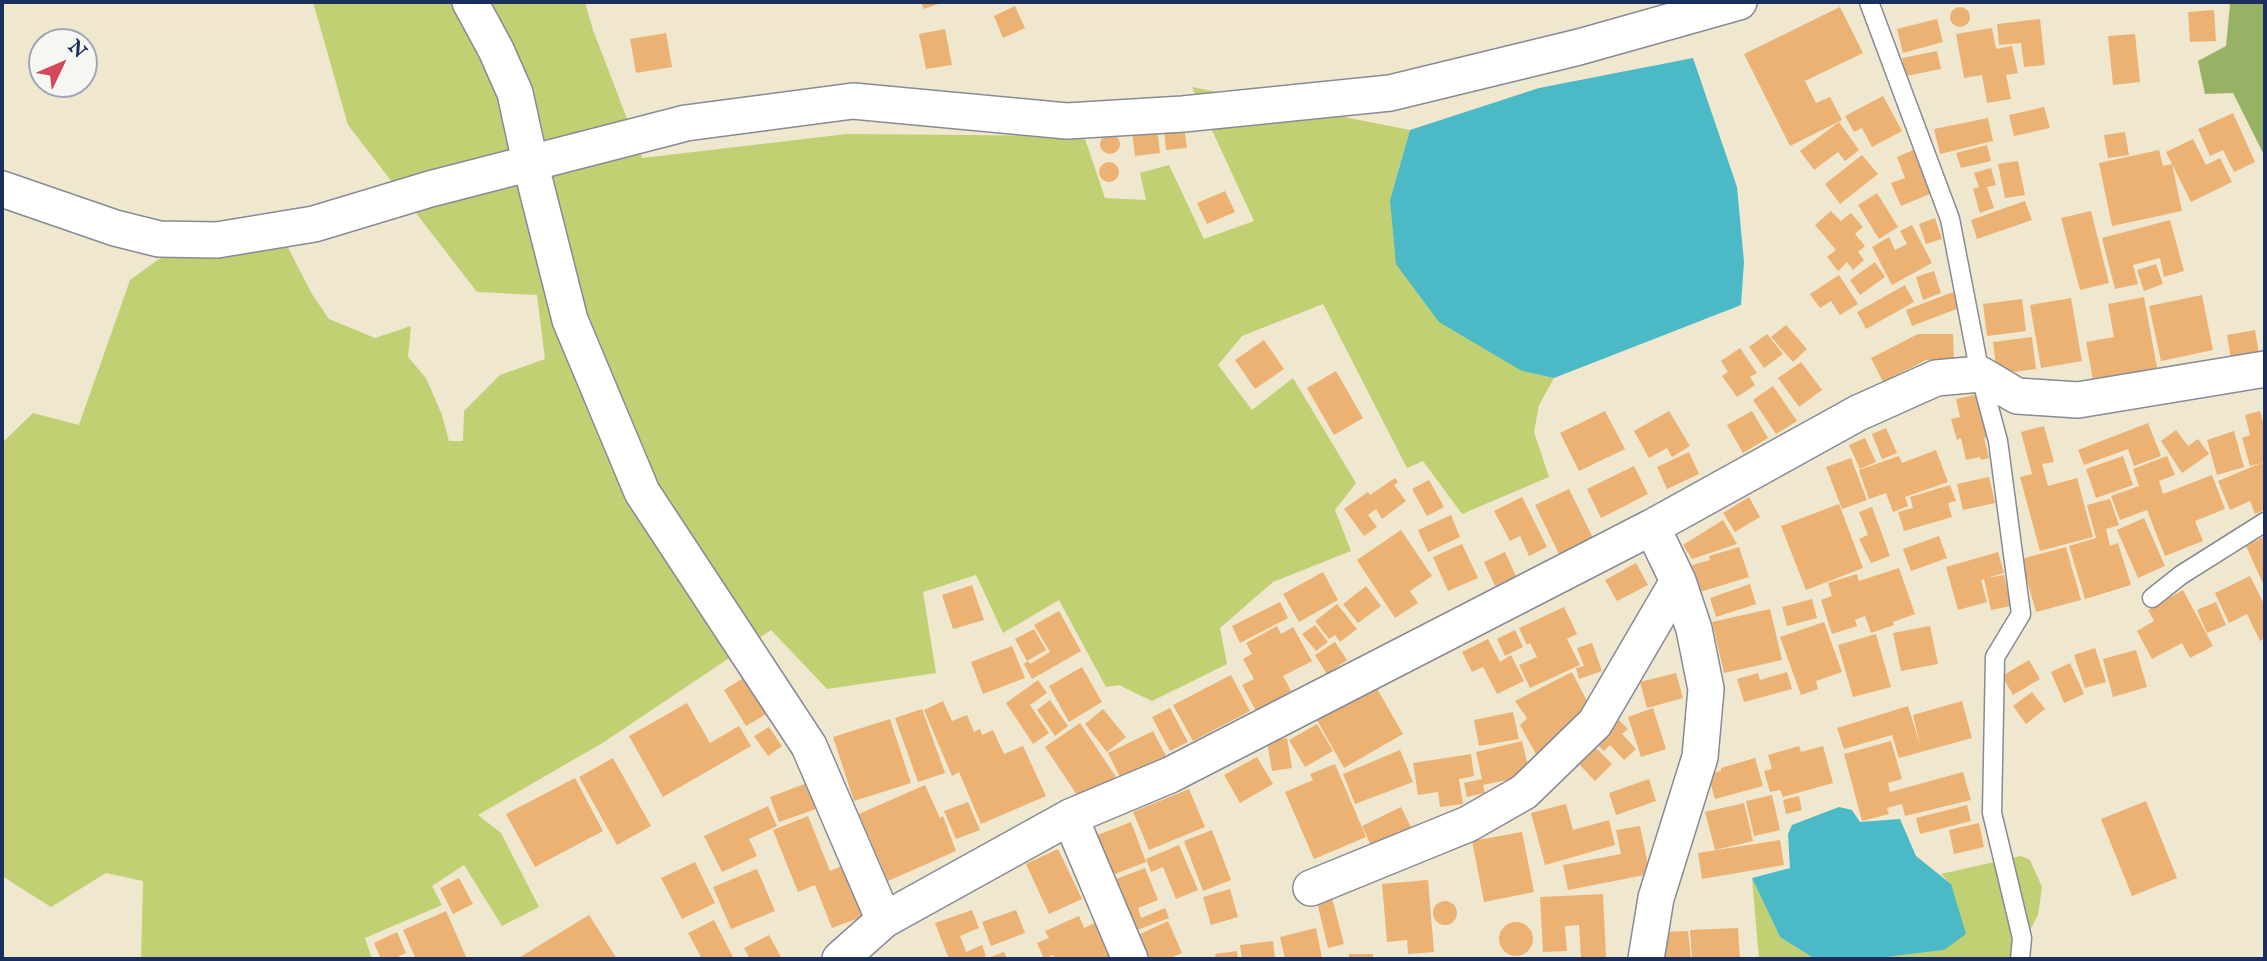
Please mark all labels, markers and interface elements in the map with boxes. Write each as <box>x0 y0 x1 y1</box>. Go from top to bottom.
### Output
north arrow <box>28 28 98 98</box>
text: N <box>62 36 91 64</box>

